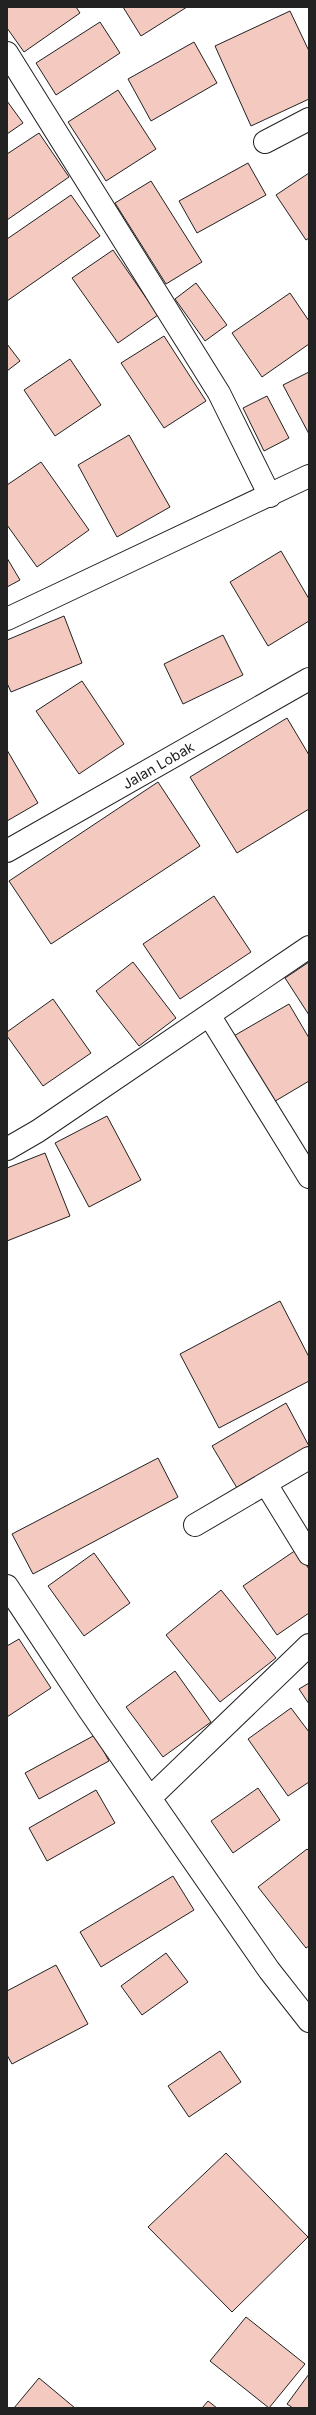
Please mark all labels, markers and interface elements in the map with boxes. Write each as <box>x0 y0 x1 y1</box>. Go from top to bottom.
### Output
street label: Jalan Lobak <box>119 738 197 792</box>

